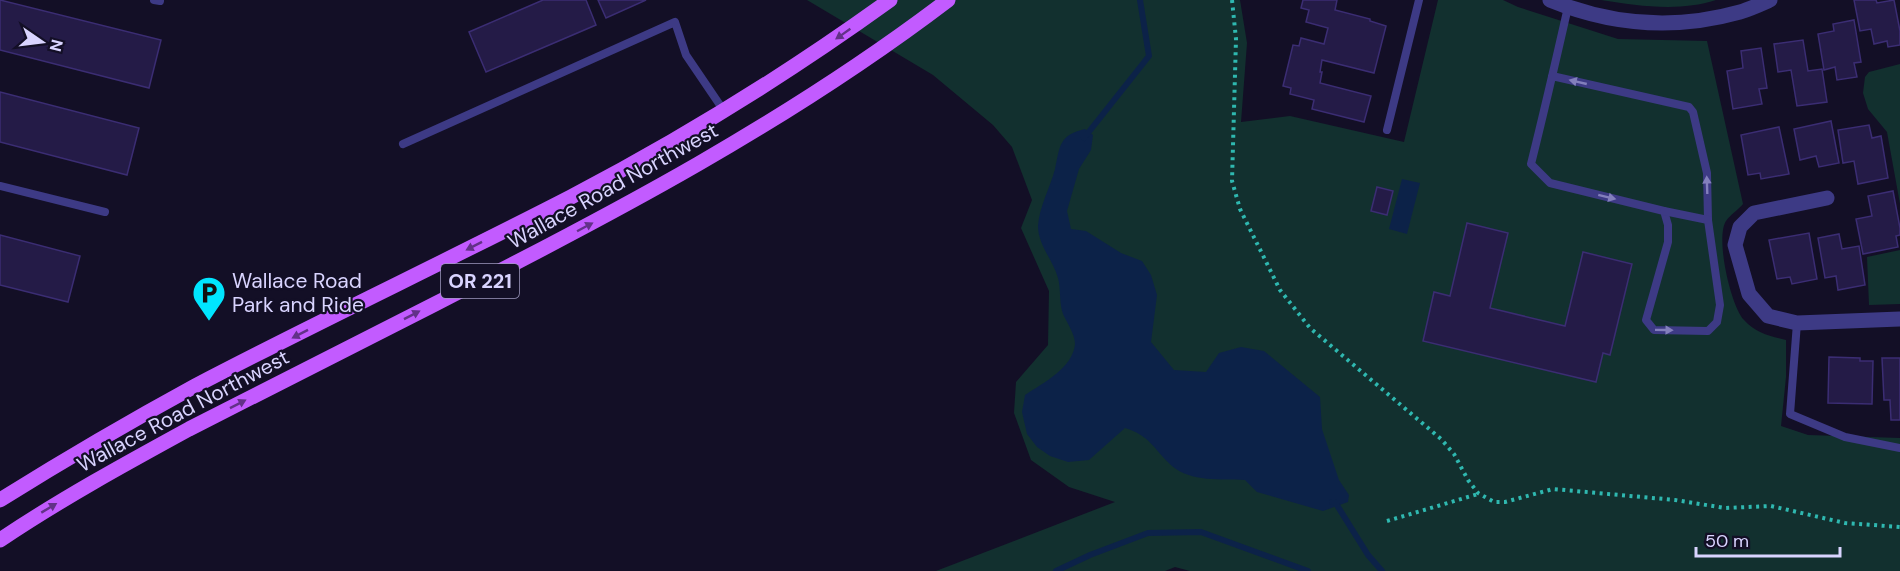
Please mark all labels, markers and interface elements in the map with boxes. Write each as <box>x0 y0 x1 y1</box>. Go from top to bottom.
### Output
north arrow <box>12 12 72 72</box>
one-way arrow <box>835 28 851 40</box>
text: N <box>44 37 68 54</box>
one-way arrow <box>1569 76 1587 86</box>
street label: Wallace Road Northwest <box>503 116 723 256</box>
one-way arrow <box>1702 175 1712 194</box>
one-way arrow <box>1597 193 1616 203</box>
one-way arrow <box>577 222 594 232</box>
one-way arrow <box>465 241 482 251</box>
road number: OR 221 <box>441 264 519 298</box>
place label: Wallace Road Park and Ride <box>232 267 364 319</box>
parking icon: Wallace Road Park and Ride <box>191 275 227 322</box>
one-way arrow <box>403 311 420 320</box>
one-way arrow <box>1655 326 1674 335</box>
one-way arrow <box>291 329 308 339</box>
street label: Wallace Road Northwest <box>72 343 294 479</box>
one-way arrow <box>230 399 247 409</box>
one-way arrow <box>41 503 57 514</box>
scale bar <box>1696 520 1840 558</box>
text: 50 m <box>1705 529 1749 553</box>

